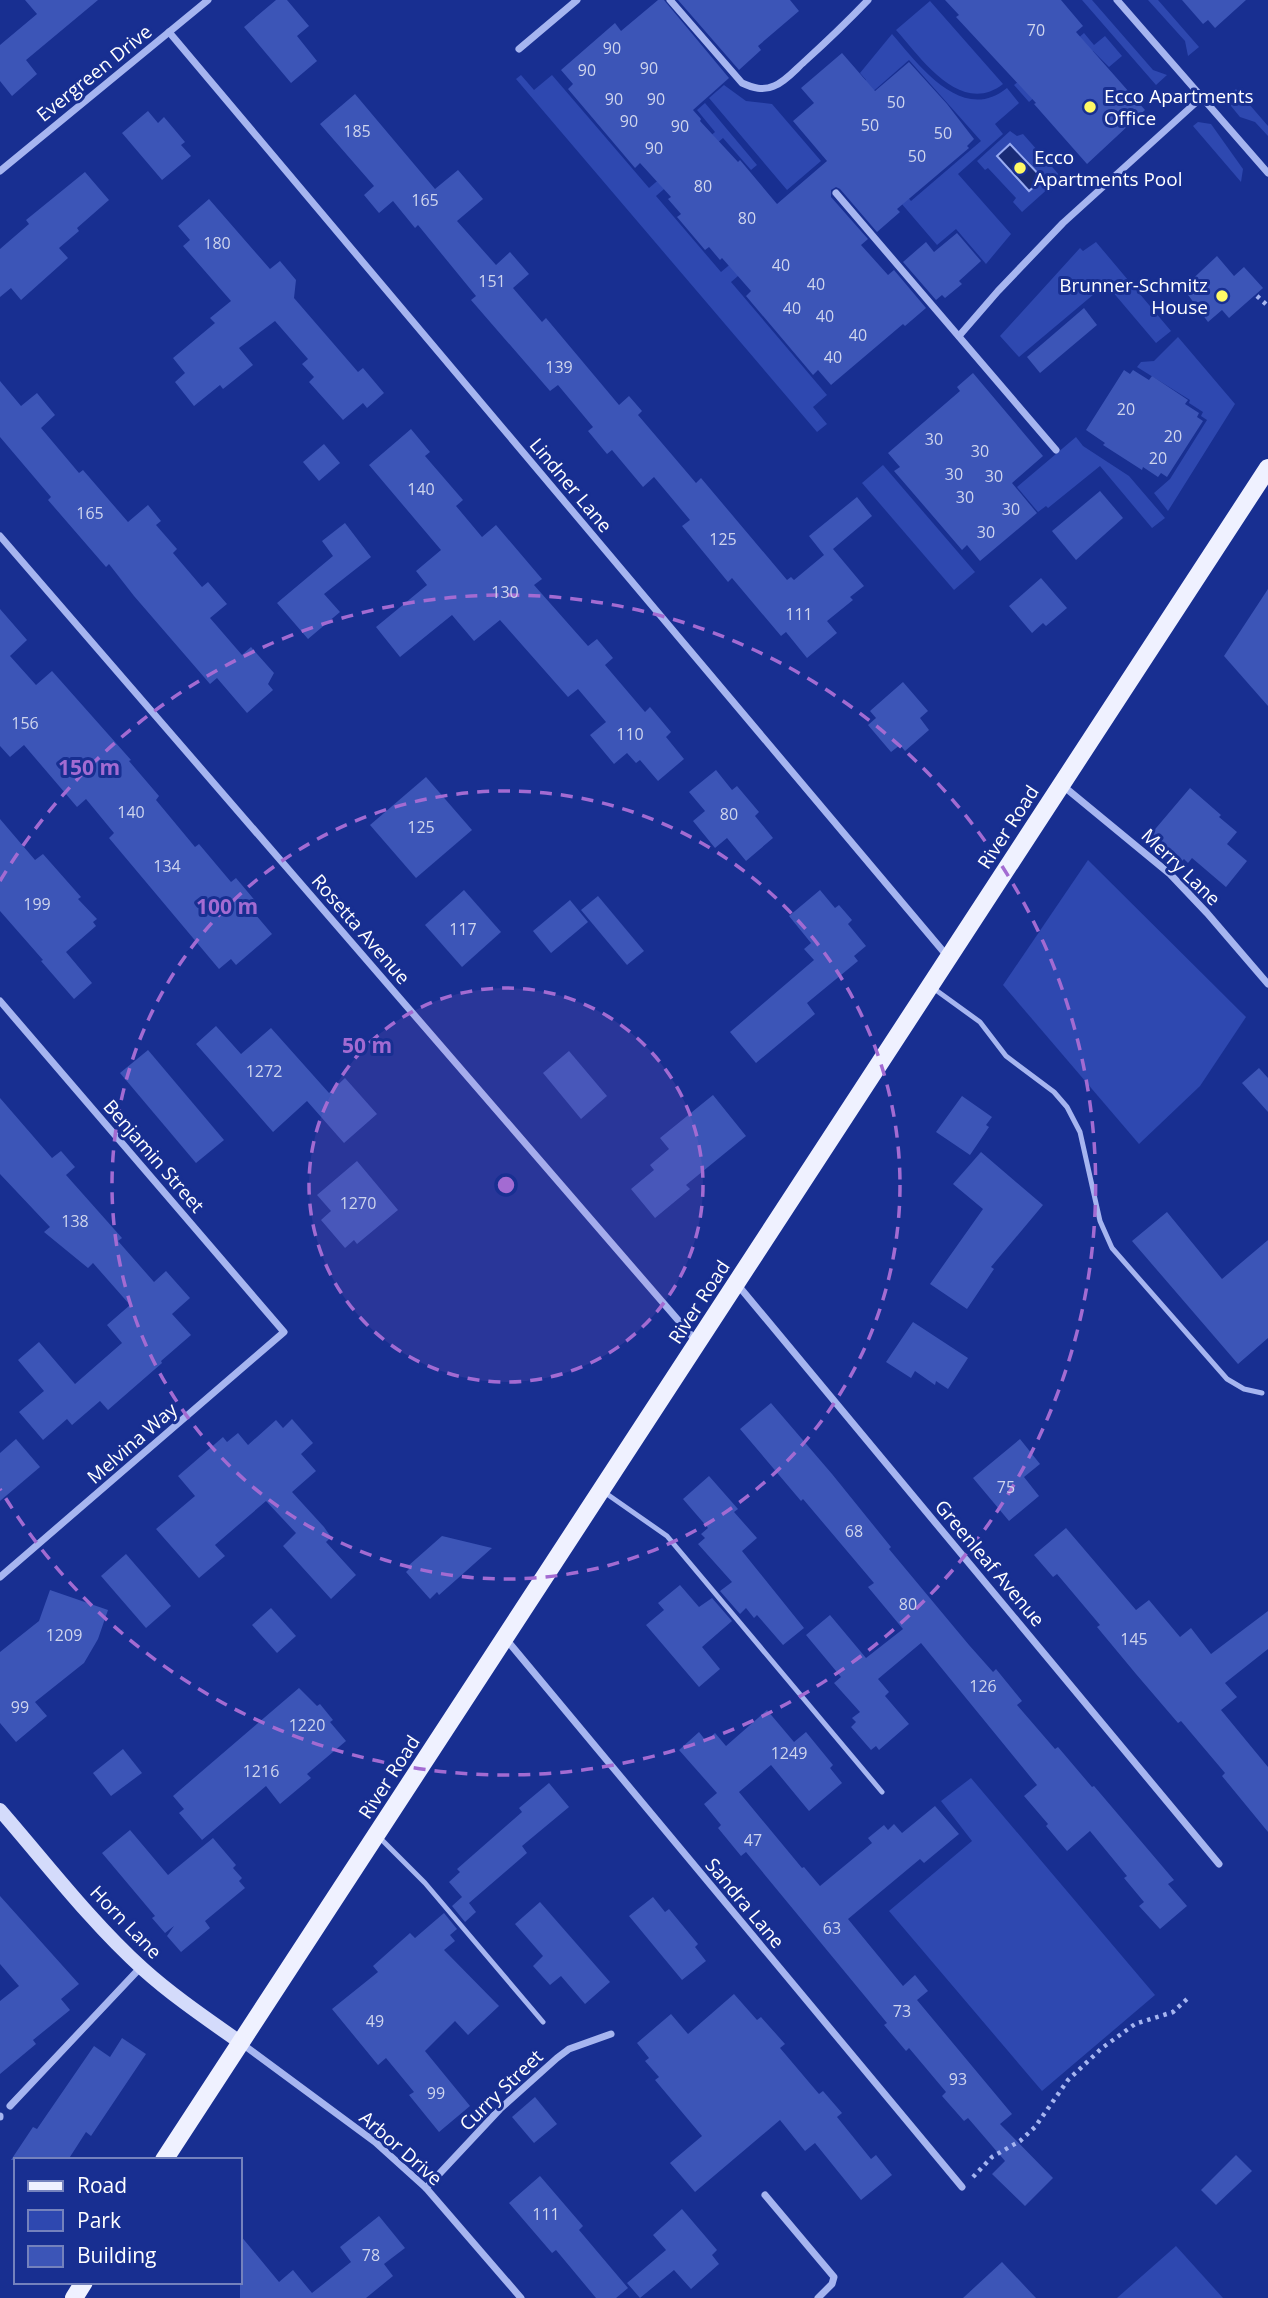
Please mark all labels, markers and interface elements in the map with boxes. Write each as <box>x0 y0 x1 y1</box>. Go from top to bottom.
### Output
street label: Evergreen Drive <box>31 19 157 127</box>
house number: 70 <box>1027 19 1045 41</box>
house number: 90 <box>603 37 621 59</box>
house number: 90 <box>640 57 658 79</box>
house number: 90 <box>578 59 596 81</box>
place label: Ecco Apartments Office <box>1104 83 1254 131</box>
house number: 90 <box>605 88 623 110</box>
house number: 90 <box>647 88 665 110</box>
house number: 50 <box>887 91 905 113</box>
marker: Ecco Apartments Office <box>1082 99 1098 115</box>
house number: 90 <box>620 110 638 132</box>
house number: 50 <box>861 114 879 136</box>
house number: 90 <box>671 115 689 137</box>
house number: 185 <box>343 120 371 142</box>
house number: 50 <box>934 122 952 144</box>
house number: 90 <box>645 137 663 159</box>
place label: Ecco Apartments Pool <box>1034 144 1183 192</box>
house number: 50 <box>908 145 926 167</box>
marker: Ecco Apartments Pool <box>1012 160 1028 176</box>
house number: 80 <box>694 175 712 197</box>
house number: 165 <box>411 189 439 211</box>
house number: 80 <box>738 207 756 229</box>
house number: 180 <box>203 232 231 254</box>
house number: 40 <box>772 254 790 276</box>
house number: 151 <box>478 270 506 292</box>
place label: Brunner-Schmitz House <box>1059 272 1208 320</box>
house number: 40 <box>807 273 825 295</box>
marker: Brunner-Schmitz House <box>1214 288 1230 304</box>
house number: 40 <box>783 297 801 319</box>
house number: 40 <box>816 305 834 327</box>
house number: 40 <box>849 324 867 346</box>
house number: 40 <box>824 346 842 368</box>
house number: 139 <box>545 356 573 378</box>
house number: 20 <box>1117 398 1135 420</box>
house number: 20 <box>1164 425 1182 447</box>
house number: 30 <box>925 428 943 450</box>
street label: Lindner Lane <box>524 432 618 538</box>
house number: 30 <box>971 440 989 462</box>
house number: 20 <box>1149 447 1167 469</box>
house number: 30 <box>945 463 963 485</box>
house number: 30 <box>985 465 1003 487</box>
house number: 140 <box>407 478 435 500</box>
house number: 30 <box>956 486 974 508</box>
house number: 30 <box>1002 498 1020 520</box>
house number: 165 <box>76 502 104 524</box>
house number: 30 <box>977 521 995 543</box>
house number: 125 <box>709 528 737 550</box>
house number: 130 <box>491 581 519 603</box>
house number: 111 <box>785 603 813 625</box>
house number: 156 <box>11 712 39 734</box>
house number: 110 <box>616 723 644 745</box>
text: 150 m <box>58 753 120 781</box>
street label: River Road <box>971 780 1045 874</box>
house number: 140 <box>117 801 145 823</box>
house number: 80 <box>720 803 738 825</box>
house number: 125 <box>407 816 435 838</box>
street label: Merry Lane <box>1136 823 1226 911</box>
house number: 134 <box>153 855 181 877</box>
street label: Rosetta Avenue <box>306 868 416 990</box>
text: 100 m <box>196 892 258 920</box>
house number: 199 <box>23 893 51 915</box>
house number: 117 <box>449 918 477 940</box>
text: 50 m <box>342 1031 392 1059</box>
house number: 1272 <box>246 1060 282 1082</box>
street label: Benjamin Street <box>98 1094 211 1218</box>
centre of rings <box>494 1173 518 1197</box>
house number: 1270 <box>340 1192 376 1214</box>
house number: 138 <box>61 1210 89 1232</box>
street label: River Road <box>662 1255 736 1349</box>
street label: Melvina Way <box>81 1396 183 1489</box>
house number: 75 <box>997 1476 1015 1498</box>
street label: Greenleaf Avenue <box>929 1494 1051 1632</box>
house number: 68 <box>845 1520 863 1542</box>
house number: 80 <box>899 1593 917 1615</box>
house number: 1209 <box>46 1624 82 1646</box>
house number: 145 <box>1120 1628 1148 1650</box>
house number: 126 <box>969 1675 997 1697</box>
house number: 99 <box>11 1696 29 1718</box>
house number: 1220 <box>289 1714 325 1736</box>
street label: River Road <box>352 1730 426 1824</box>
house number: 1249 <box>771 1742 807 1764</box>
house number: 1216 <box>243 1760 279 1782</box>
house number: 47 <box>744 1829 762 1851</box>
street label: Sandra Lane <box>700 1852 790 1954</box>
street label: Horn Lane <box>84 1880 168 1964</box>
house number: 63 <box>823 1917 841 1939</box>
house number: 73 <box>893 2000 911 2022</box>
house number: 49 <box>366 2010 384 2032</box>
street label: Curry Street <box>454 2043 549 2136</box>
house number: 93 <box>949 2068 967 2090</box>
house number: 99 <box>427 2082 445 2104</box>
street label: Arbor Drive <box>354 2105 448 2191</box>
legend <box>14 2158 242 2284</box>
text: Road <box>77 2171 127 2199</box>
house number: 111 <box>532 2203 560 2225</box>
text: Park <box>77 2206 121 2234</box>
text: Building <box>77 2241 156 2269</box>
house number: 78 <box>362 2244 380 2266</box>

